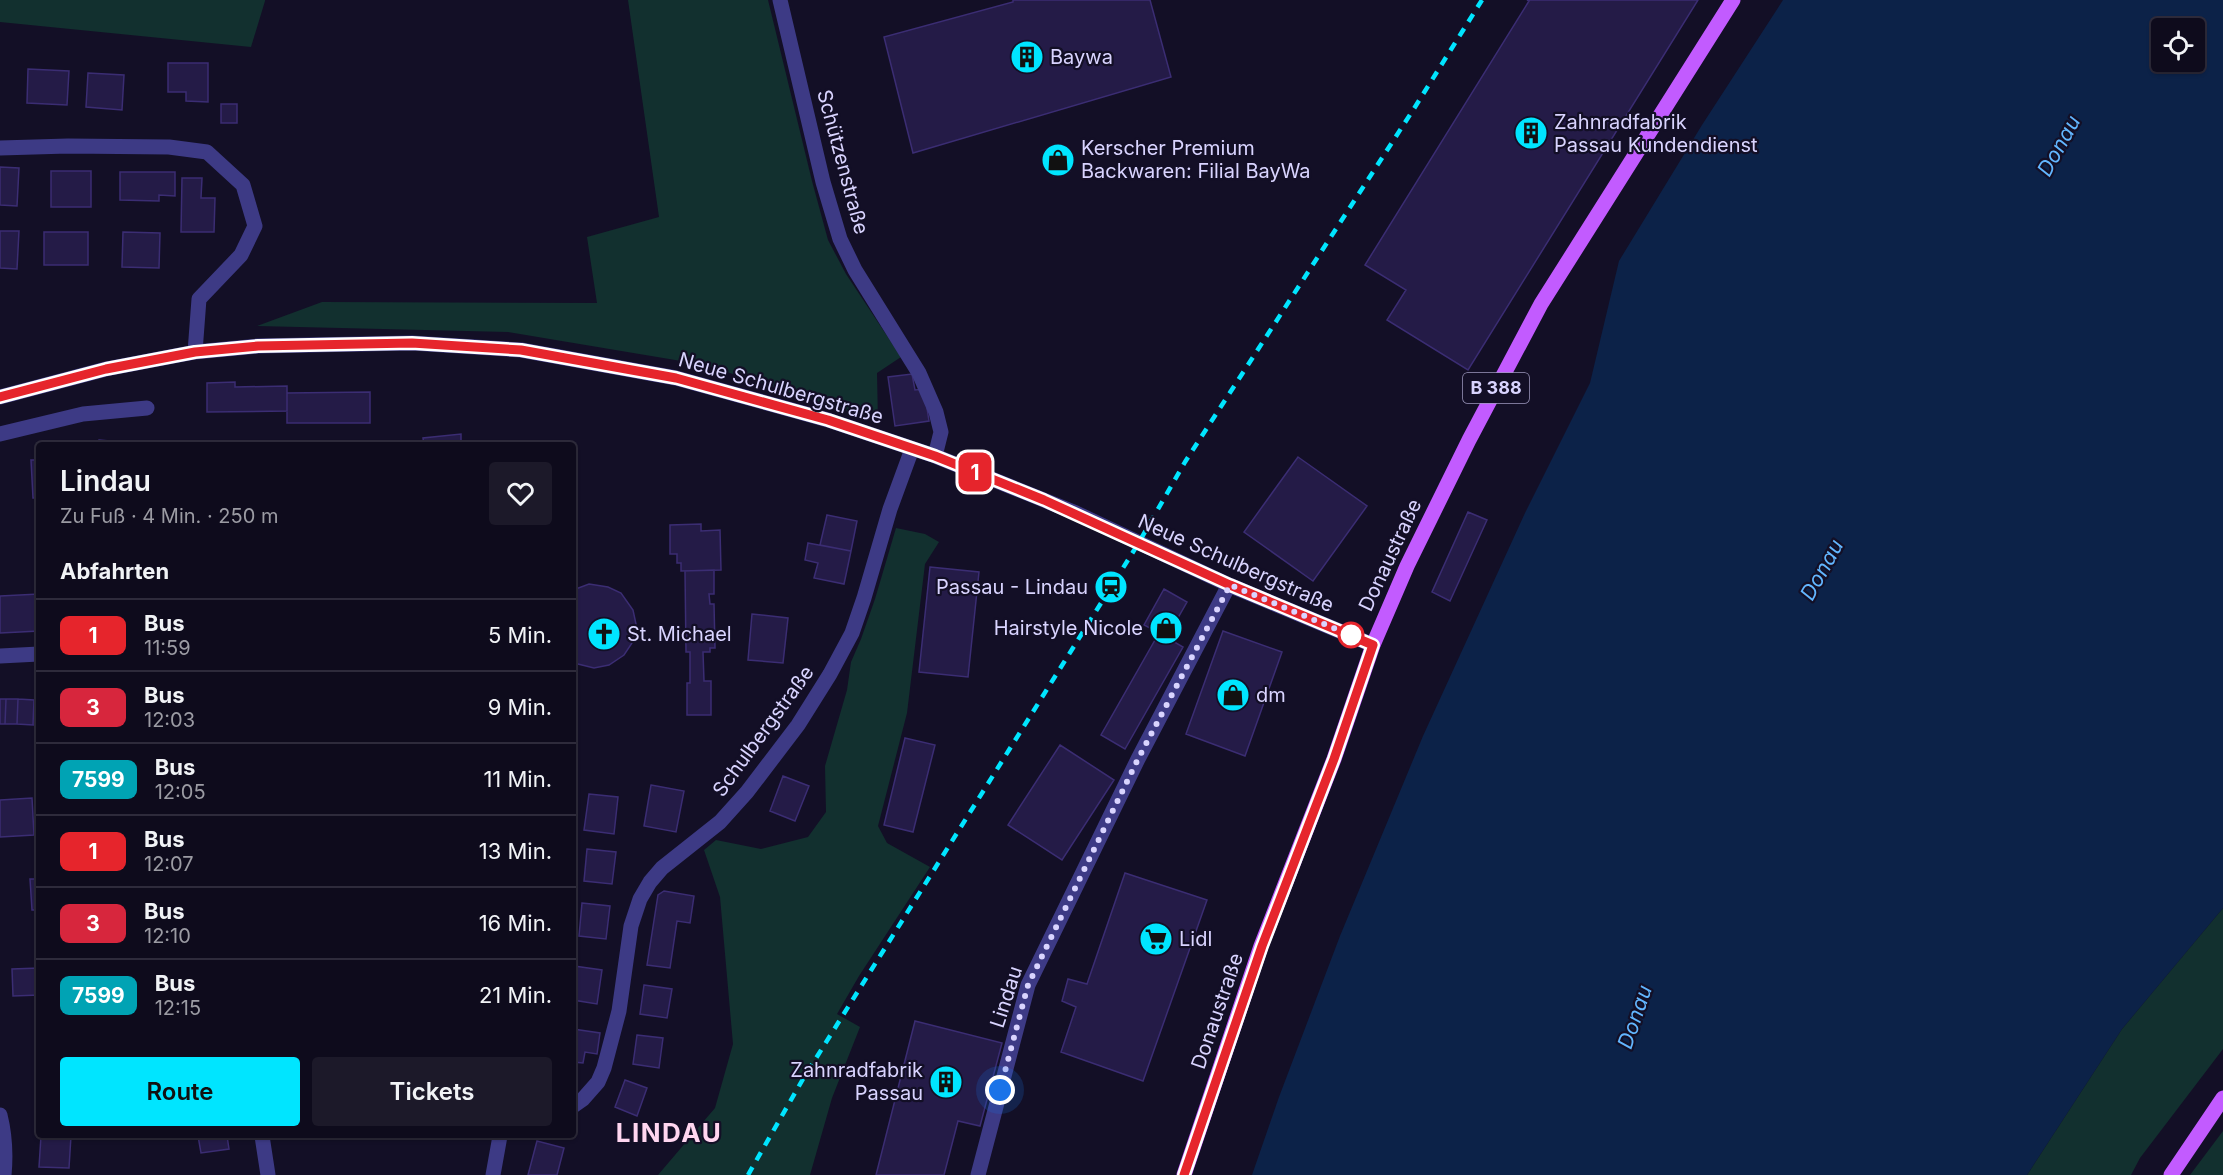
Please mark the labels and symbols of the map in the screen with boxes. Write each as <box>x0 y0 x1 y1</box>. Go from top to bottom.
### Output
building icon: Baywa <box>1009 39 1045 75</box>
place label: Baywa <box>1050 45 1113 69</box>
street label: Schützenstraße <box>812 87 874 237</box>
place label: Zahnradfabrik Passau Kundendienst <box>1554 110 1758 157</box>
water label: Donau <box>2032 111 2085 180</box>
building icon: Zahnradfabrik Passau Kundendienst <box>1513 115 1549 151</box>
place label: Kerscher Premium Backwaren: Filial BayWa <box>1081 136 1311 183</box>
shop icon: Kerscher Premium Backwaren: Filial BayWa <box>1040 142 1076 178</box>
street label: Neue Schulbergstraße <box>676 347 886 429</box>
road number: B 388 <box>1463 373 1529 403</box>
line badge: 1 <box>956 452 994 492</box>
street label: Donaustraße <box>1354 495 1426 615</box>
street label: Neue Schulbergstraße <box>1134 509 1338 617</box>
water label: Donau <box>1795 535 1848 604</box>
station icon: Passau - Lindau <box>1093 569 1129 605</box>
place label: Passau - Lindau <box>936 575 1088 599</box>
shop icon: Hairstyle Nicole <box>1148 610 1184 646</box>
church icon: St. Michael <box>586 616 622 652</box>
place label: Hairstyle Nicole <box>994 616 1143 640</box>
place label: St. Michael <box>627 622 732 646</box>
unlabelled marker <box>1338 622 1364 648</box>
street label: Schulbergstraße <box>707 661 819 801</box>
shop icon: dm <box>1215 677 1251 713</box>
place label: dm <box>1256 683 1286 707</box>
supermarket icon: Lidl <box>1138 921 1174 957</box>
place label: Lidl <box>1179 927 1212 951</box>
street label: Donaustraße <box>1186 950 1248 1072</box>
street label: Lindau <box>985 963 1027 1031</box>
water label: Donau <box>1612 982 1657 1052</box>
place label: Zahnradfabrik Passau <box>790 1058 923 1105</box>
building icon: Zahnradfabrik Passau <box>928 1064 964 1100</box>
your location <box>985 1075 1015 1105</box>
district label: LINDAU <box>616 1117 722 1148</box>

